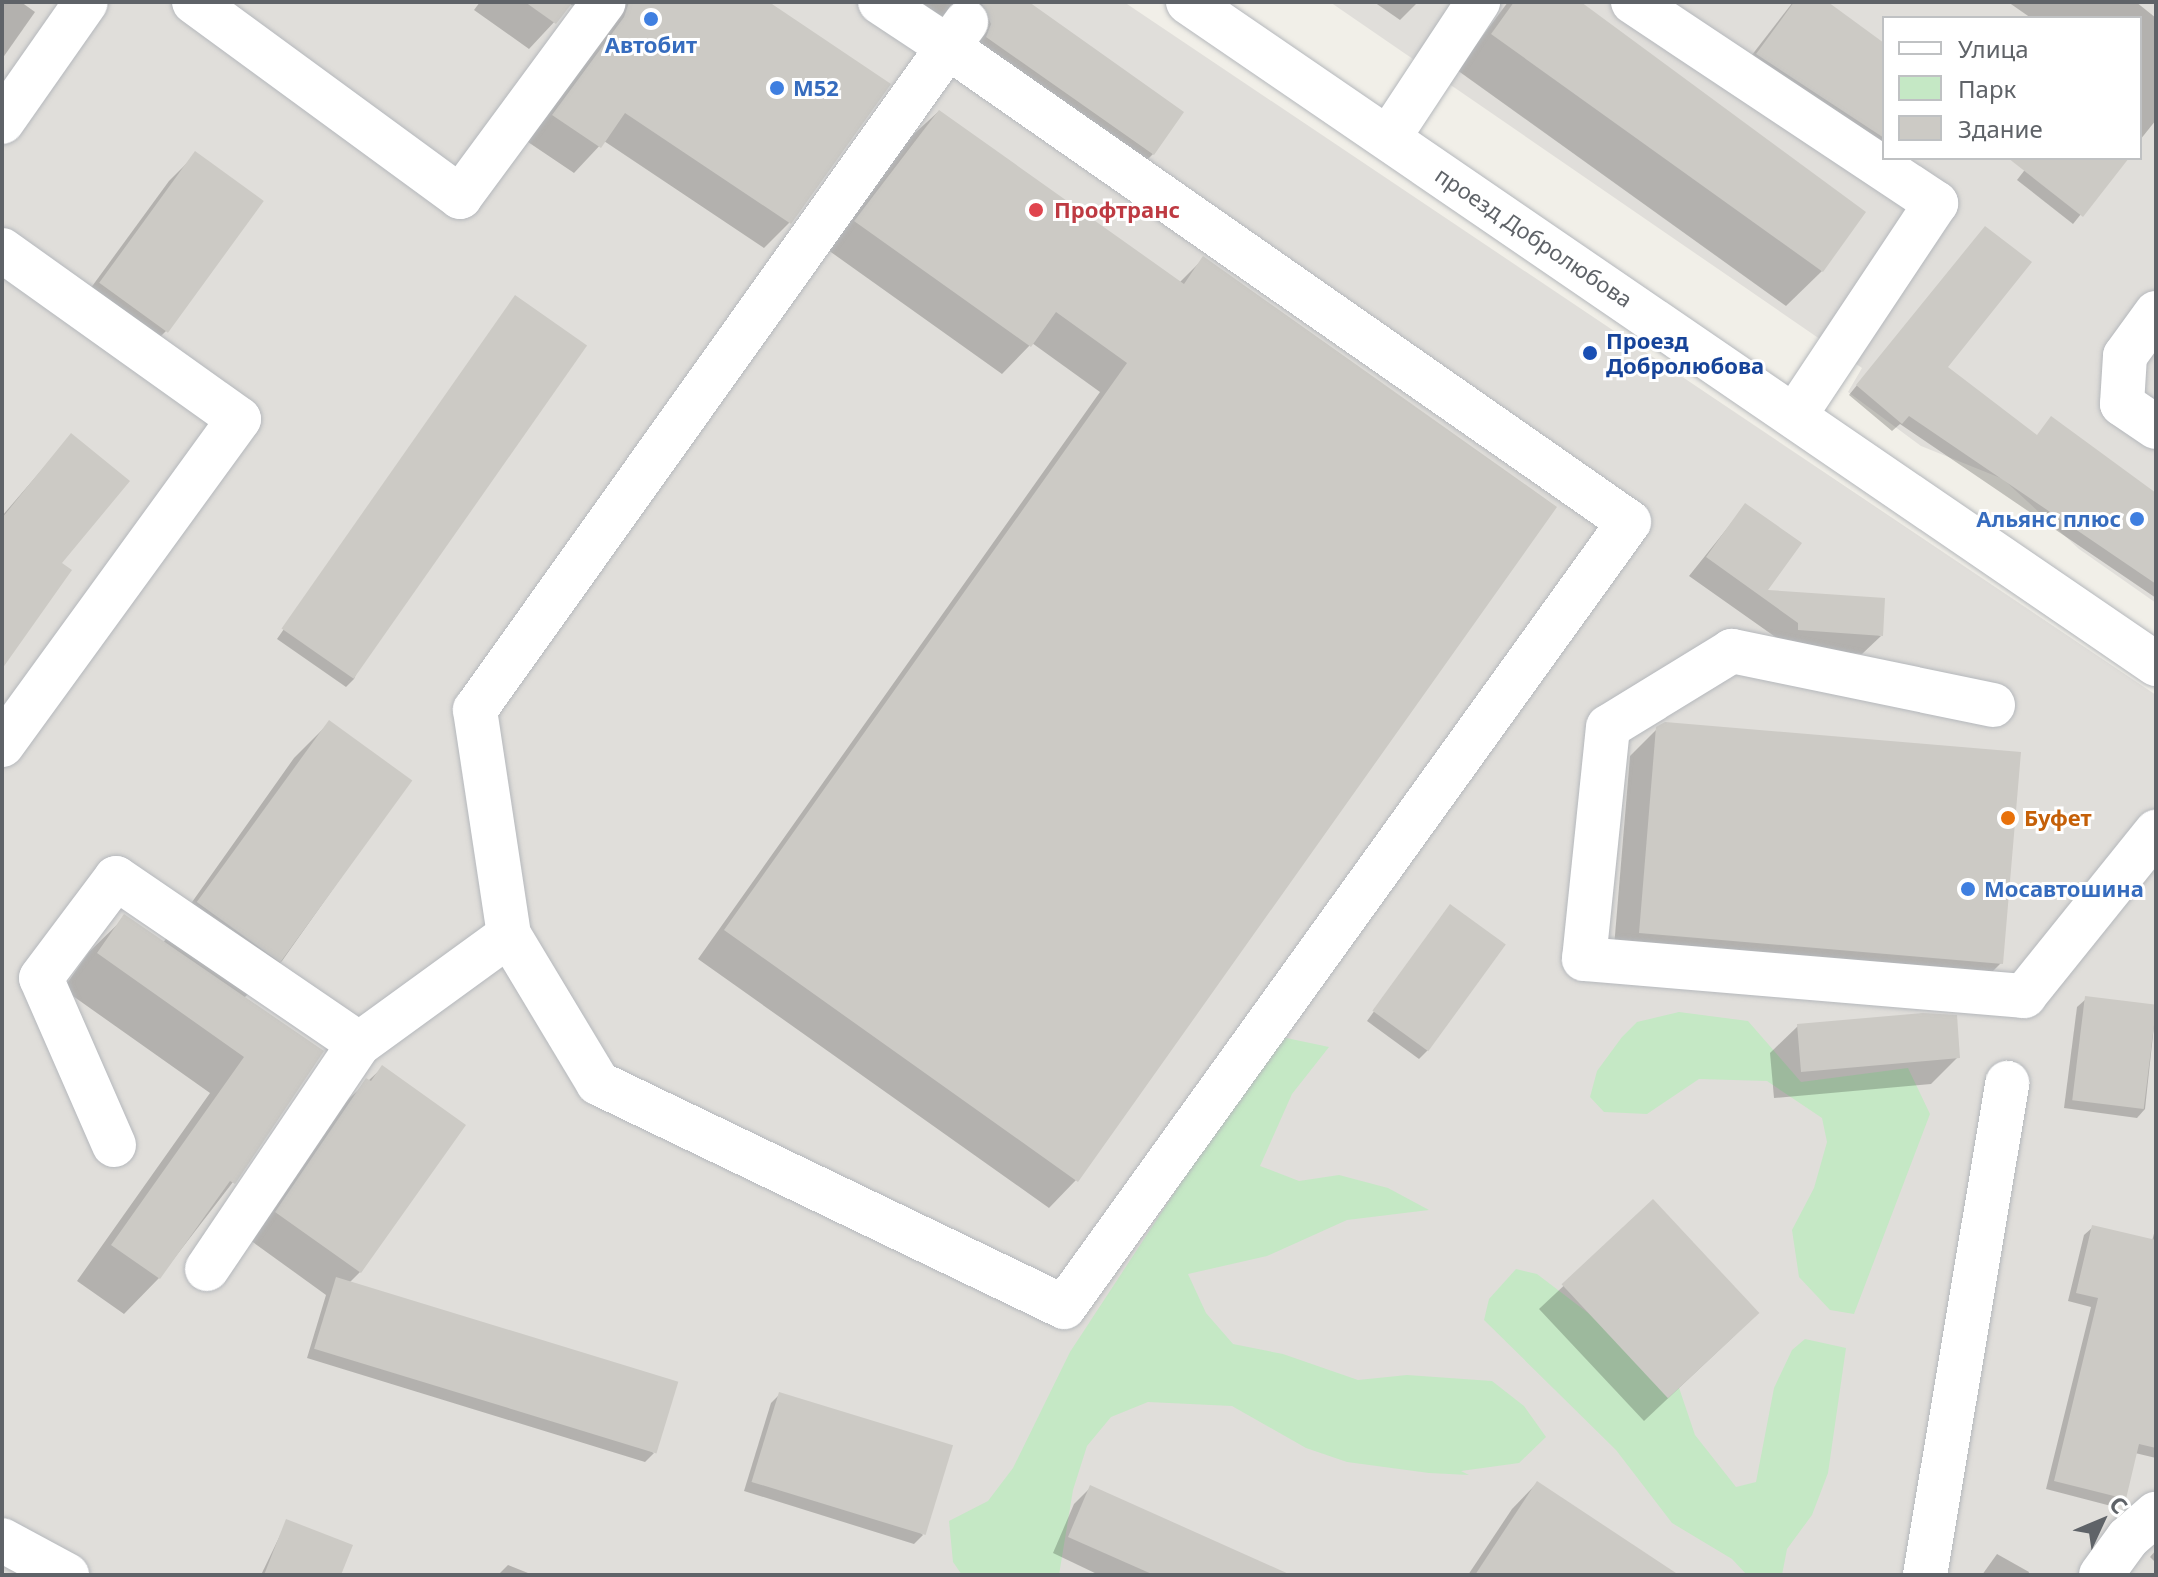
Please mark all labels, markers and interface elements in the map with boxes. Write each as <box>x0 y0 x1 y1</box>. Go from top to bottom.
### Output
marker: Автобит <box>642 10 660 28</box>
legend <box>1882 16 2142 160</box>
place label: Автобит <box>605 32 697 58</box>
text: Улица <box>1958 32 2029 65</box>
text: Парк <box>1958 72 2016 105</box>
place label: M52 <box>793 75 839 101</box>
marker: M52 <box>768 79 786 97</box>
text: Здание <box>1958 112 2043 145</box>
street label: проезд Добролюбова <box>1431 161 1637 313</box>
place label: Профтранс <box>1054 197 1180 223</box>
marker: Профтранс <box>1025 199 1047 221</box>
place label: Проезд Добролюбова <box>1606 327 1764 378</box>
marker: Проезд Добролюбова <box>1581 344 1599 362</box>
place label: Альянс плюс <box>1976 506 2121 532</box>
marker: Альянс плюс <box>2128 510 2146 528</box>
place label: Буфет <box>2024 805 2092 831</box>
marker: Буфет <box>1999 809 2017 827</box>
place label: Мосавтошина <box>1984 876 2144 902</box>
marker: Мосавтошина <box>1959 880 1977 898</box>
north arrow <box>2062 1481 2142 1561</box>
text: С <box>2104 1489 2135 1520</box>

